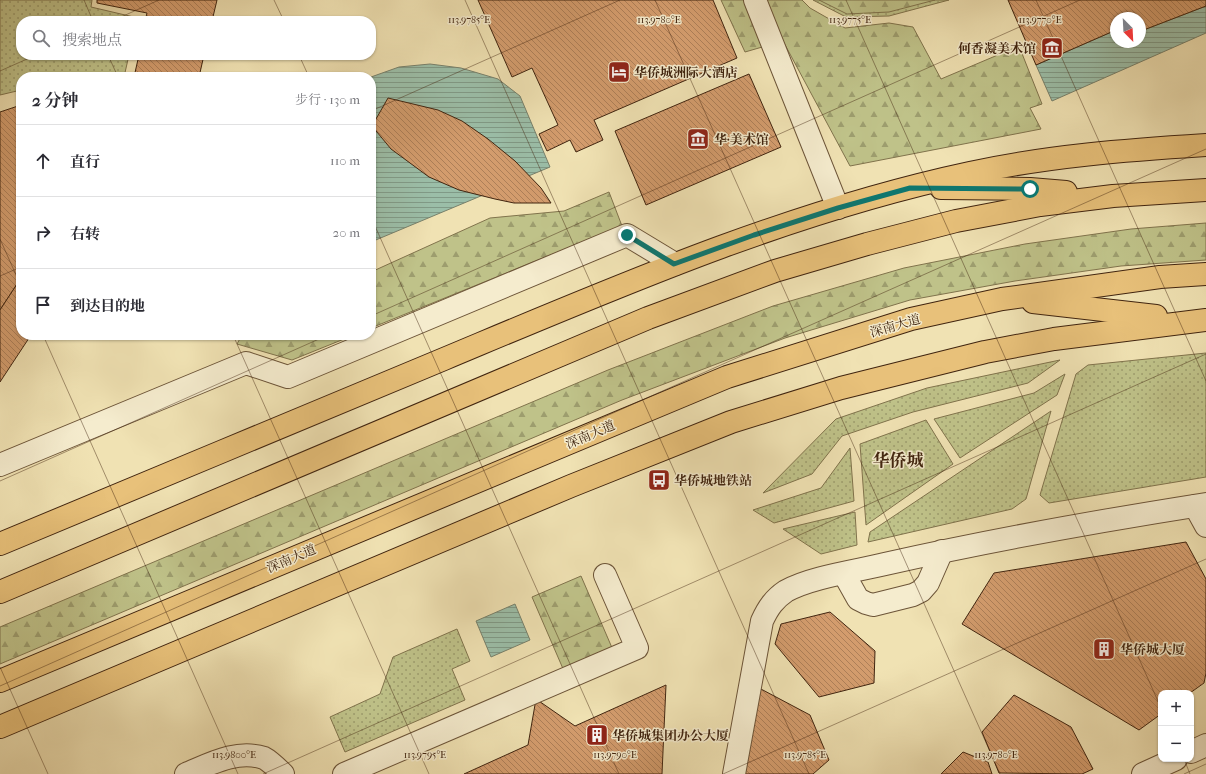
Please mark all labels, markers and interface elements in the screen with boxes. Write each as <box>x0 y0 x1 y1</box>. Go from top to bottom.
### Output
north arrow <box>1110 12 1146 48</box>
text: 113.9785°E <box>448 14 490 26</box>
text: 113.9780°E <box>637 14 681 26</box>
text: 113.9775°E <box>829 14 871 26</box>
text: 113.9770°E <box>1018 14 1062 26</box>
search box <box>16 16 376 60</box>
icon: search <box>30 27 52 49</box>
text: 搜索地点 <box>62 31 122 49</box>
museum icon: 何香凝美术馆 <box>1039 35 1065 61</box>
place label: 何香凝美术馆 <box>958 41 1036 56</box>
hotel icon: 华侨城洲际大酒店 <box>606 59 632 85</box>
place label: 华侨城洲际大酒店 <box>634 65 738 80</box>
text: 2 分钟 <box>32 90 78 110</box>
text: 步行 · 130 m <box>295 92 360 107</box>
museum icon: 华·美术馆 <box>685 126 711 152</box>
place label: 华·美术馆 <box>714 132 769 147</box>
icon: ahead <box>32 150 54 172</box>
text: 直行 <box>70 153 100 171</box>
text: 110 m <box>330 153 360 168</box>
route start <box>1021 180 1039 198</box>
icon: right <box>32 222 54 244</box>
text: 右转 <box>70 225 100 243</box>
text: 20 m <box>333 225 360 240</box>
route end <box>618 226 636 244</box>
icon: arrive <box>32 294 54 316</box>
text: 到达目的地 <box>70 297 145 315</box>
street label: 深南大道 <box>868 311 922 340</box>
street label: 深南大道 <box>563 417 617 452</box>
district label: 华侨城 <box>873 450 924 470</box>
bus stop icon: 华侨城地铁站 <box>646 467 672 493</box>
place label: 华侨城地铁站 <box>674 473 752 488</box>
street label: 深南大道 <box>264 541 318 576</box>
building icon: 华侨城大厦 <box>1091 636 1117 662</box>
place label: 华侨城大厦 <box>1120 642 1185 657</box>
map controls <box>1158 690 1194 762</box>
button: + <box>1158 690 1194 726</box>
building icon: 华侨城集团办公大厦 <box>584 722 610 748</box>
button: − <box>1158 726 1194 762</box>
place label: 华侨城集团办公大厦 <box>612 728 729 743</box>
text: 113.9800°E <box>212 749 256 761</box>
text: 113.9795°E <box>404 749 446 761</box>
text: 113.9790°E <box>593 749 637 761</box>
text: 113.9785°E <box>784 749 826 761</box>
text: 113.9780°E <box>974 749 1018 761</box>

